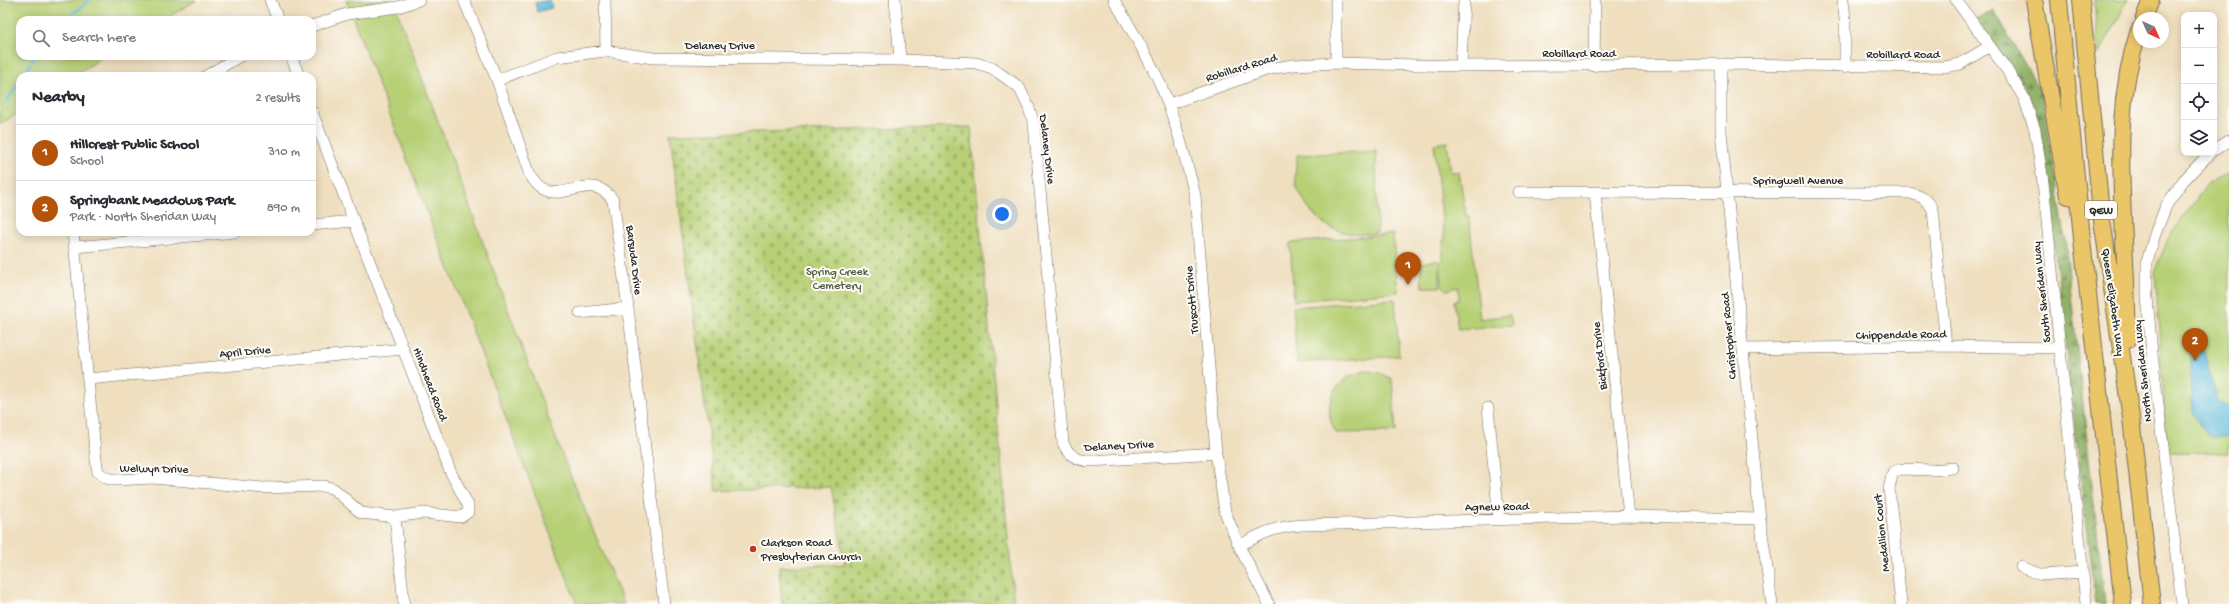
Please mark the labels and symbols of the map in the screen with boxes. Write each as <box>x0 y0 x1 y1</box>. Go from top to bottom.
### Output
north arrow <box>2133 12 2169 48</box>
street label: Delaney Drive <box>684 40 756 54</box>
street label: Robillard Road <box>1542 48 1617 62</box>
street label: Robillard Road <box>1866 49 1941 63</box>
street label: Robillard Road <box>1204 51 1280 86</box>
street label: Delaney Drive <box>1035 113 1057 186</box>
street label: Springwell Avenue <box>1753 175 1844 189</box>
road number: QEW <box>2085 201 2117 219</box>
your location <box>992 204 1012 224</box>
street label: Barsuda Drive <box>622 224 644 297</box>
street label: South Sheridan Way <box>2031 240 2055 343</box>
street label: Queen Elizabeth Way <box>2098 247 2127 357</box>
pin: 1 <box>1395 252 1421 285</box>
street label: Truscott Drive <box>1183 265 1203 335</box>
park label: Spring Creek Cemetery <box>806 266 870 294</box>
street label: Christopher Road <box>1719 291 1741 380</box>
street label: North Sheridan Way <box>2132 319 2156 423</box>
street label: Bickford Drive <box>1590 320 1612 392</box>
street label: Chippendale Road <box>1855 328 1948 344</box>
pin: 2 <box>2182 328 2208 361</box>
street label: April Drive <box>219 344 272 362</box>
street label: Hindhead Road <box>409 346 450 424</box>
street label: Delaney Drive <box>1083 438 1155 456</box>
street label: Welwyn Drive <box>119 462 189 478</box>
street label: Medallion Court <box>1872 492 1894 573</box>
street label: Agnew Road <box>1465 500 1530 516</box>
place label: Clarkson Road Presbyterian Church <box>760 537 862 565</box>
marker: Clarkson Road Presbyterian Church <box>748 544 758 554</box>

